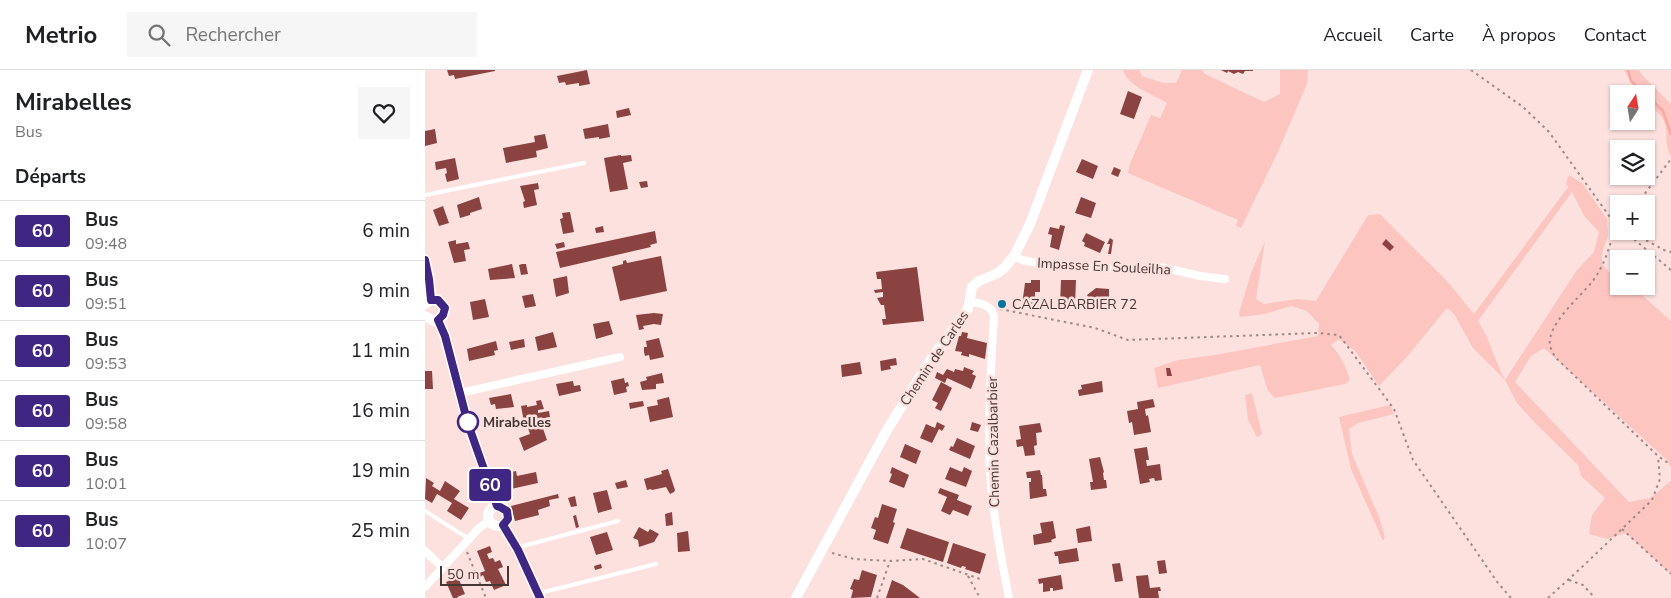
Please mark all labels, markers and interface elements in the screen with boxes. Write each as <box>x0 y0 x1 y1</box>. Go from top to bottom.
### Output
search box <box>127 12 477 57</box>
text: Metrio <box>25 19 97 51</box>
icon: search <box>145 21 173 49</box>
text: Rechercher <box>185 22 281 48</box>
text: Accueil <box>1323 23 1382 47</box>
text: Carte <box>1410 23 1454 47</box>
text: À propos <box>1482 23 1556 47</box>
text: Contact <box>1584 23 1646 47</box>
north arrow <box>1610 85 1655 130</box>
map controls <box>1610 85 1655 295</box>
text: Mirabelles <box>15 86 132 118</box>
button: heart <box>358 87 410 139</box>
text: Bus <box>15 121 43 143</box>
button: layers <box>1610 140 1655 185</box>
text: Départs <box>15 164 86 190</box>
button: + <box>1610 195 1655 240</box>
text: Bus <box>85 207 118 233</box>
text: 6 min <box>362 218 410 244</box>
text: 60 <box>32 219 53 243</box>
text: 09:48 <box>85 233 127 255</box>
button: − <box>1610 250 1655 295</box>
street label: Impasse En Souleilha <box>1037 254 1171 279</box>
text: Bus <box>85 267 118 293</box>
text: 9 min <box>362 278 410 304</box>
text: 60 <box>32 279 53 303</box>
text: 09:51 <box>85 293 127 315</box>
place label: CAZALBARBIER 72 <box>1012 295 1137 314</box>
marker: CAZALBARBIER 72 <box>996 298 1008 310</box>
street label: Chemin de Carles <box>896 307 973 409</box>
text: Bus <box>85 327 118 353</box>
text: 11 min <box>351 338 410 364</box>
text: 60 <box>32 339 53 363</box>
text: 09:53 <box>85 353 127 375</box>
street label: Chemin Cazalbarbier <box>983 377 1004 507</box>
text: Bus <box>85 387 118 413</box>
text: 16 min <box>351 398 410 424</box>
text: 60 <box>32 399 53 423</box>
marker: Mirabelles <box>457 411 479 433</box>
text: 09:58 <box>85 413 127 435</box>
place label: Mirabelles <box>483 413 551 432</box>
text: Bus <box>85 447 118 473</box>
text: 19 min <box>351 458 410 484</box>
text: 60 <box>32 459 53 483</box>
line badge: 60 <box>467 469 513 501</box>
text: 10:01 <box>85 473 127 495</box>
text: 60 <box>479 473 501 497</box>
text: Bus <box>85 507 118 533</box>
text: 25 min <box>351 518 410 544</box>
text: 60 <box>32 519 53 543</box>
text: 10:07 <box>85 533 127 555</box>
scale bar <box>440 563 509 586</box>
text: 50 m <box>447 565 479 584</box>

